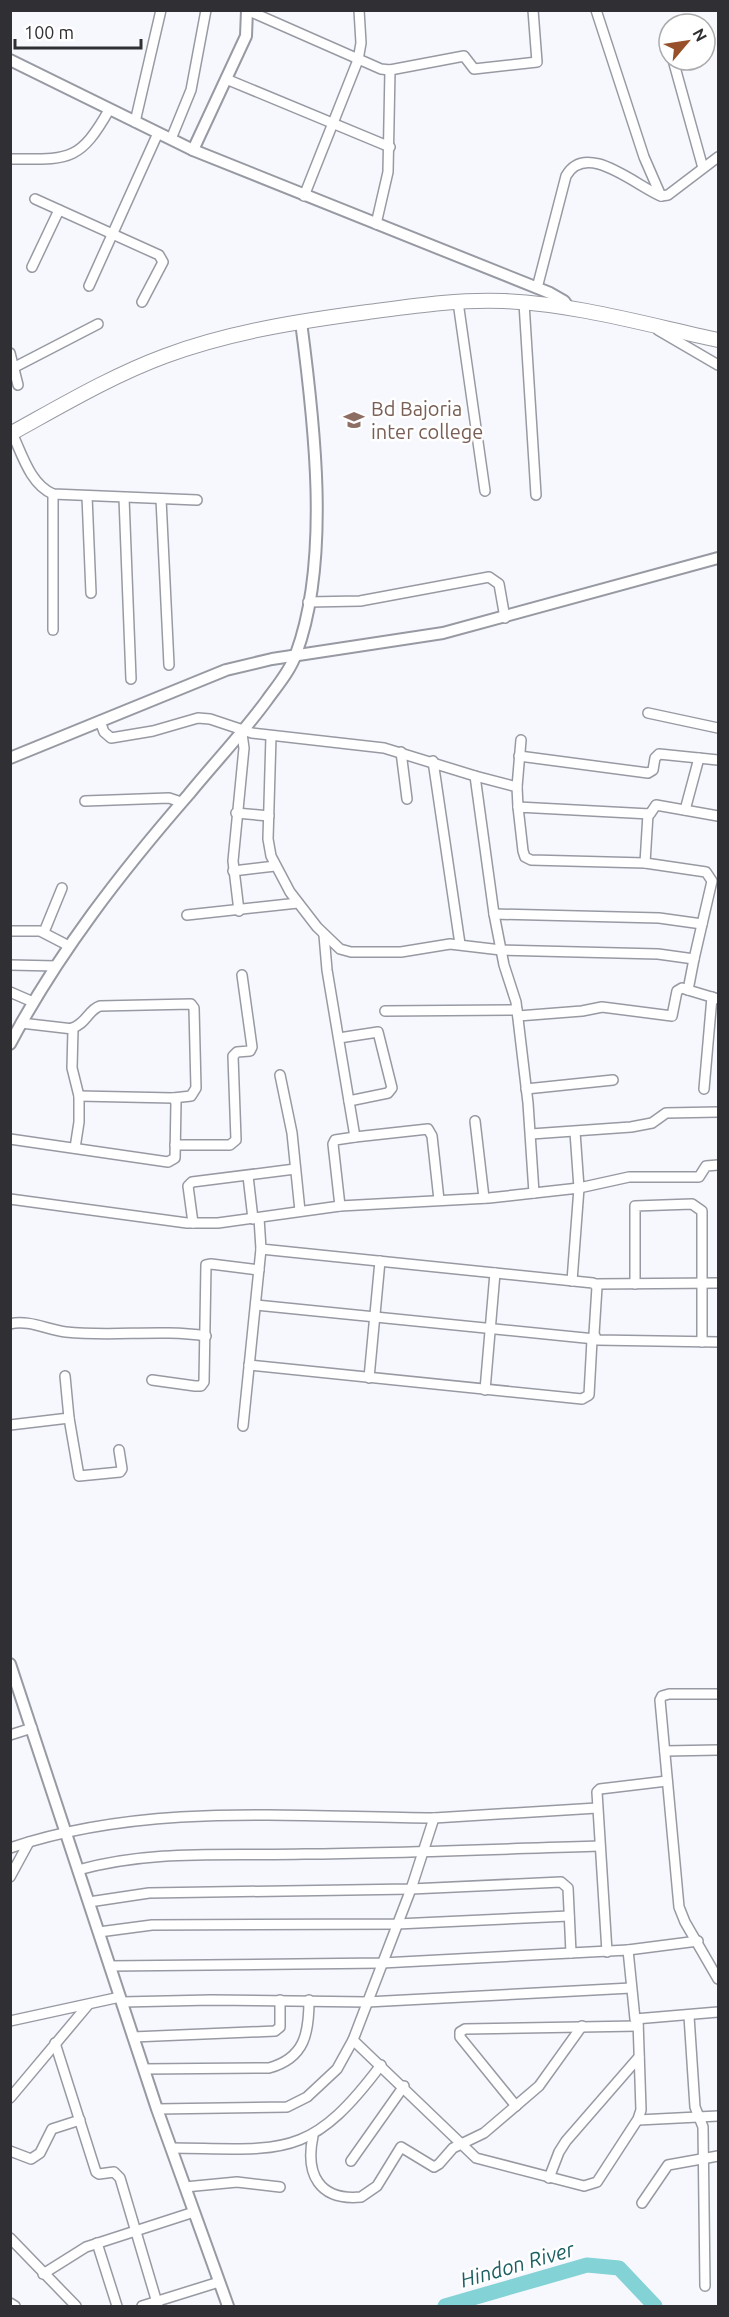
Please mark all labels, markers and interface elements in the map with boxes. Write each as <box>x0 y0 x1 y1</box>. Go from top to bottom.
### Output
scale bar <box>15 12 141 50</box>
north arrow <box>657 12 717 72</box>
text: 100 m <box>24 22 74 42</box>
text: N <box>689 25 711 44</box>
place label: Bd Bajoria inter college <box>371 397 483 443</box>
school or university icon: Bd Bajoria inter college <box>342 408 366 432</box>
water label: Hindon River <box>457 2236 578 2292</box>

